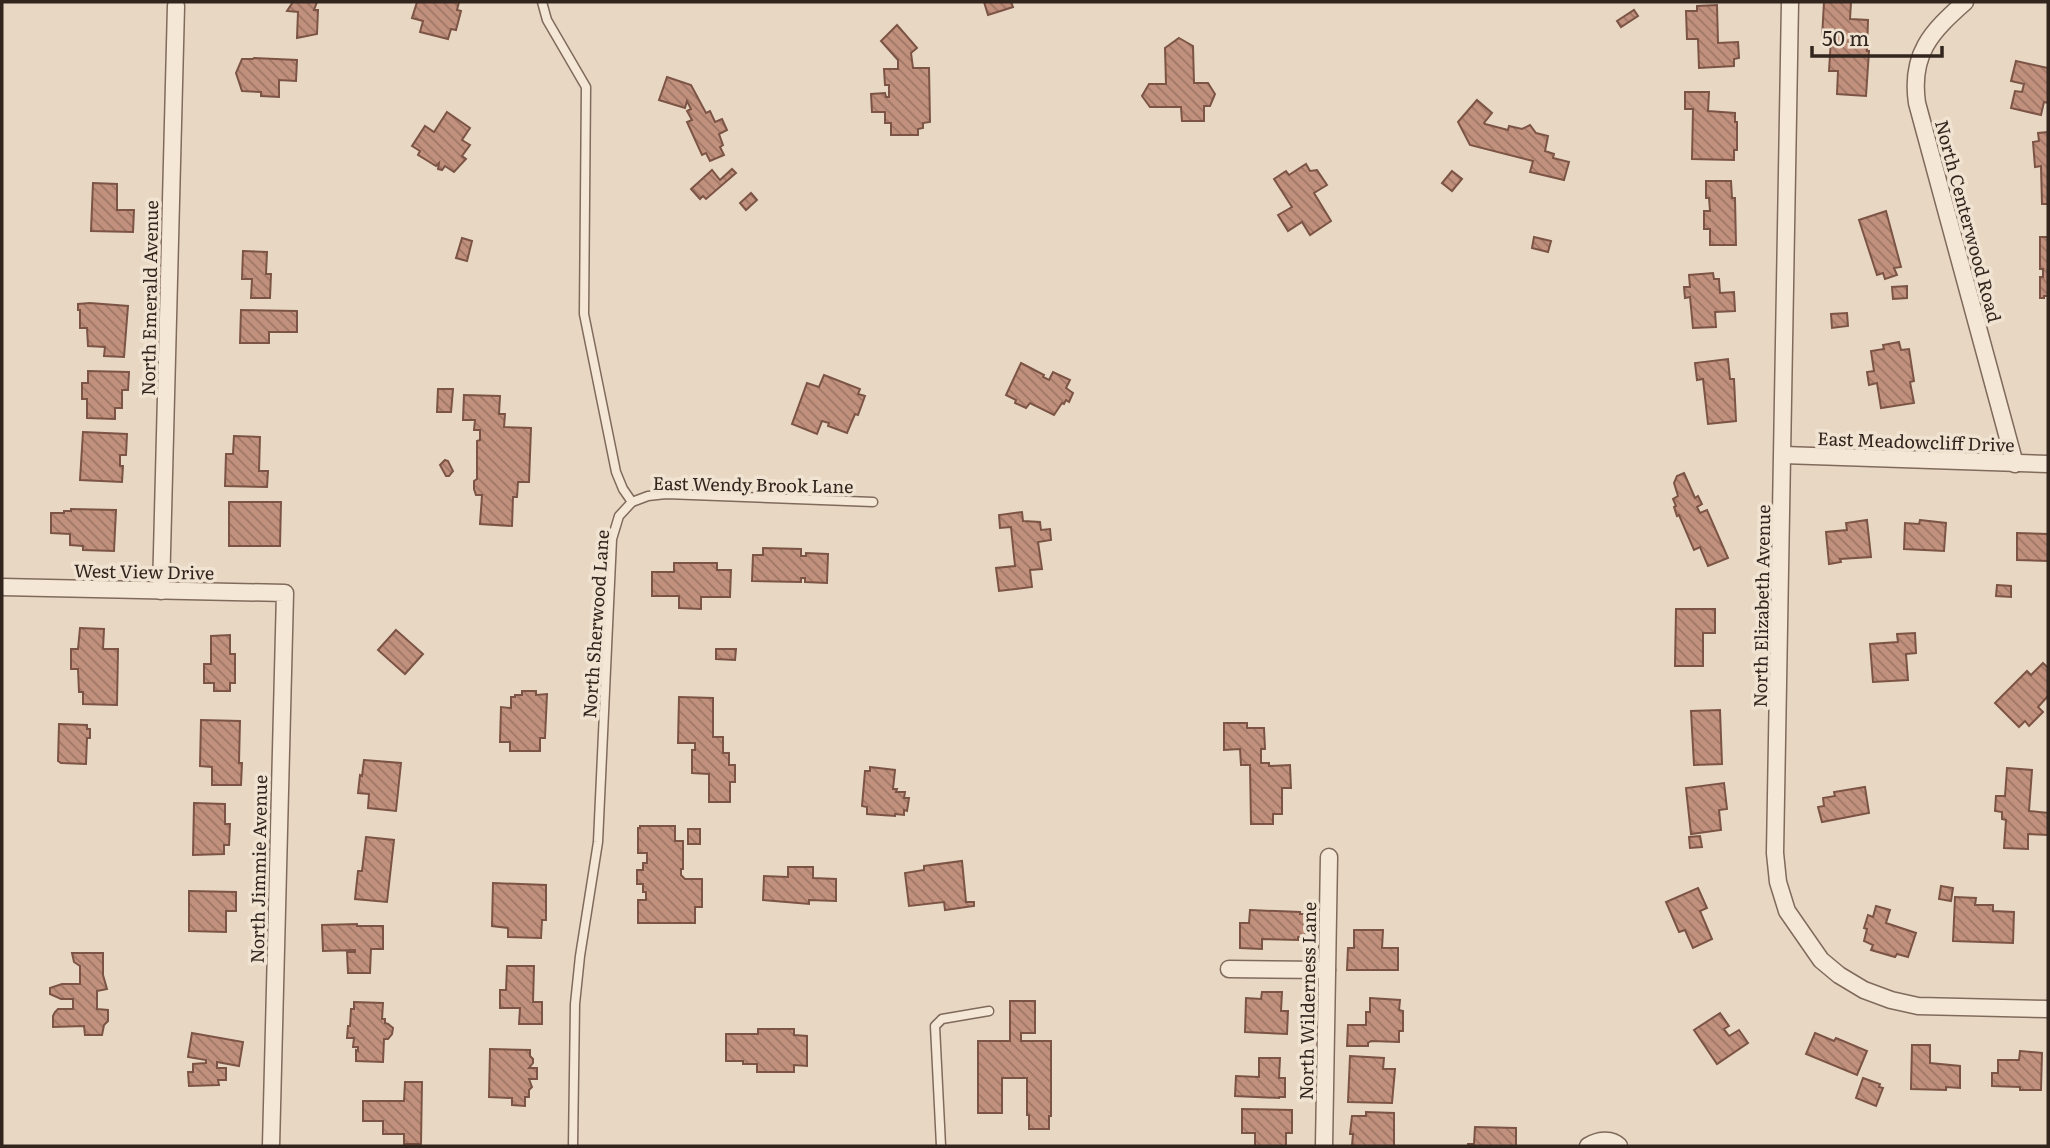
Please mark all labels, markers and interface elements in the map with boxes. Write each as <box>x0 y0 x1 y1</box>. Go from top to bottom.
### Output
scale bar <box>1812 14 1941 58</box>
text: 50 m <box>1822 21 1869 52</box>
street label: North Centerwood Road <box>1929 117 2009 325</box>
street label: North Emerald Avenue <box>134 200 164 396</box>
street label: East Meadowcliff Drive <box>1817 424 2015 458</box>
street label: East Wendy Brook Lane <box>652 469 854 499</box>
street label: North Elizabeth Avenue <box>1746 504 1776 708</box>
street label: North Sherwood Lane <box>575 529 615 719</box>
street label: West View Drive <box>74 556 214 586</box>
street label: North Jimmie Avenue <box>243 774 273 964</box>
street label: North Wilderness Lane <box>1292 902 1322 1100</box>

